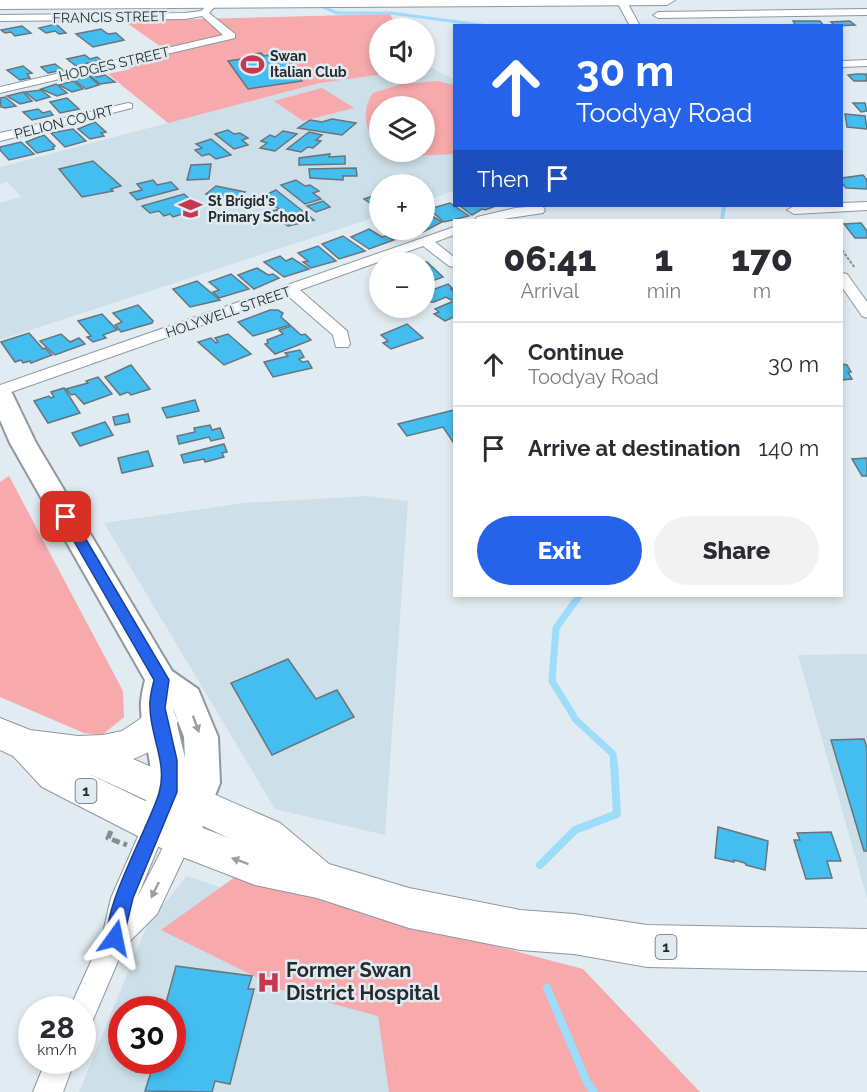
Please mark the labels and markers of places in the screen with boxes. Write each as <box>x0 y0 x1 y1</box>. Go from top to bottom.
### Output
place label: Swan Italian Club <box>270 48 347 80</box>
sports icon: Swan Italian Club <box>239 51 265 77</box>
place label: St Brigid's Primary School <box>208 193 310 225</box>
school or university icon: St Brigid's Primary School <box>177 196 203 222</box>
pin <box>40 491 91 542</box>
place label: Former Swan District Hospital <box>286 958 440 1005</box>
hospital icon: Former Swan District Hospital <box>255 969 281 995</box>

